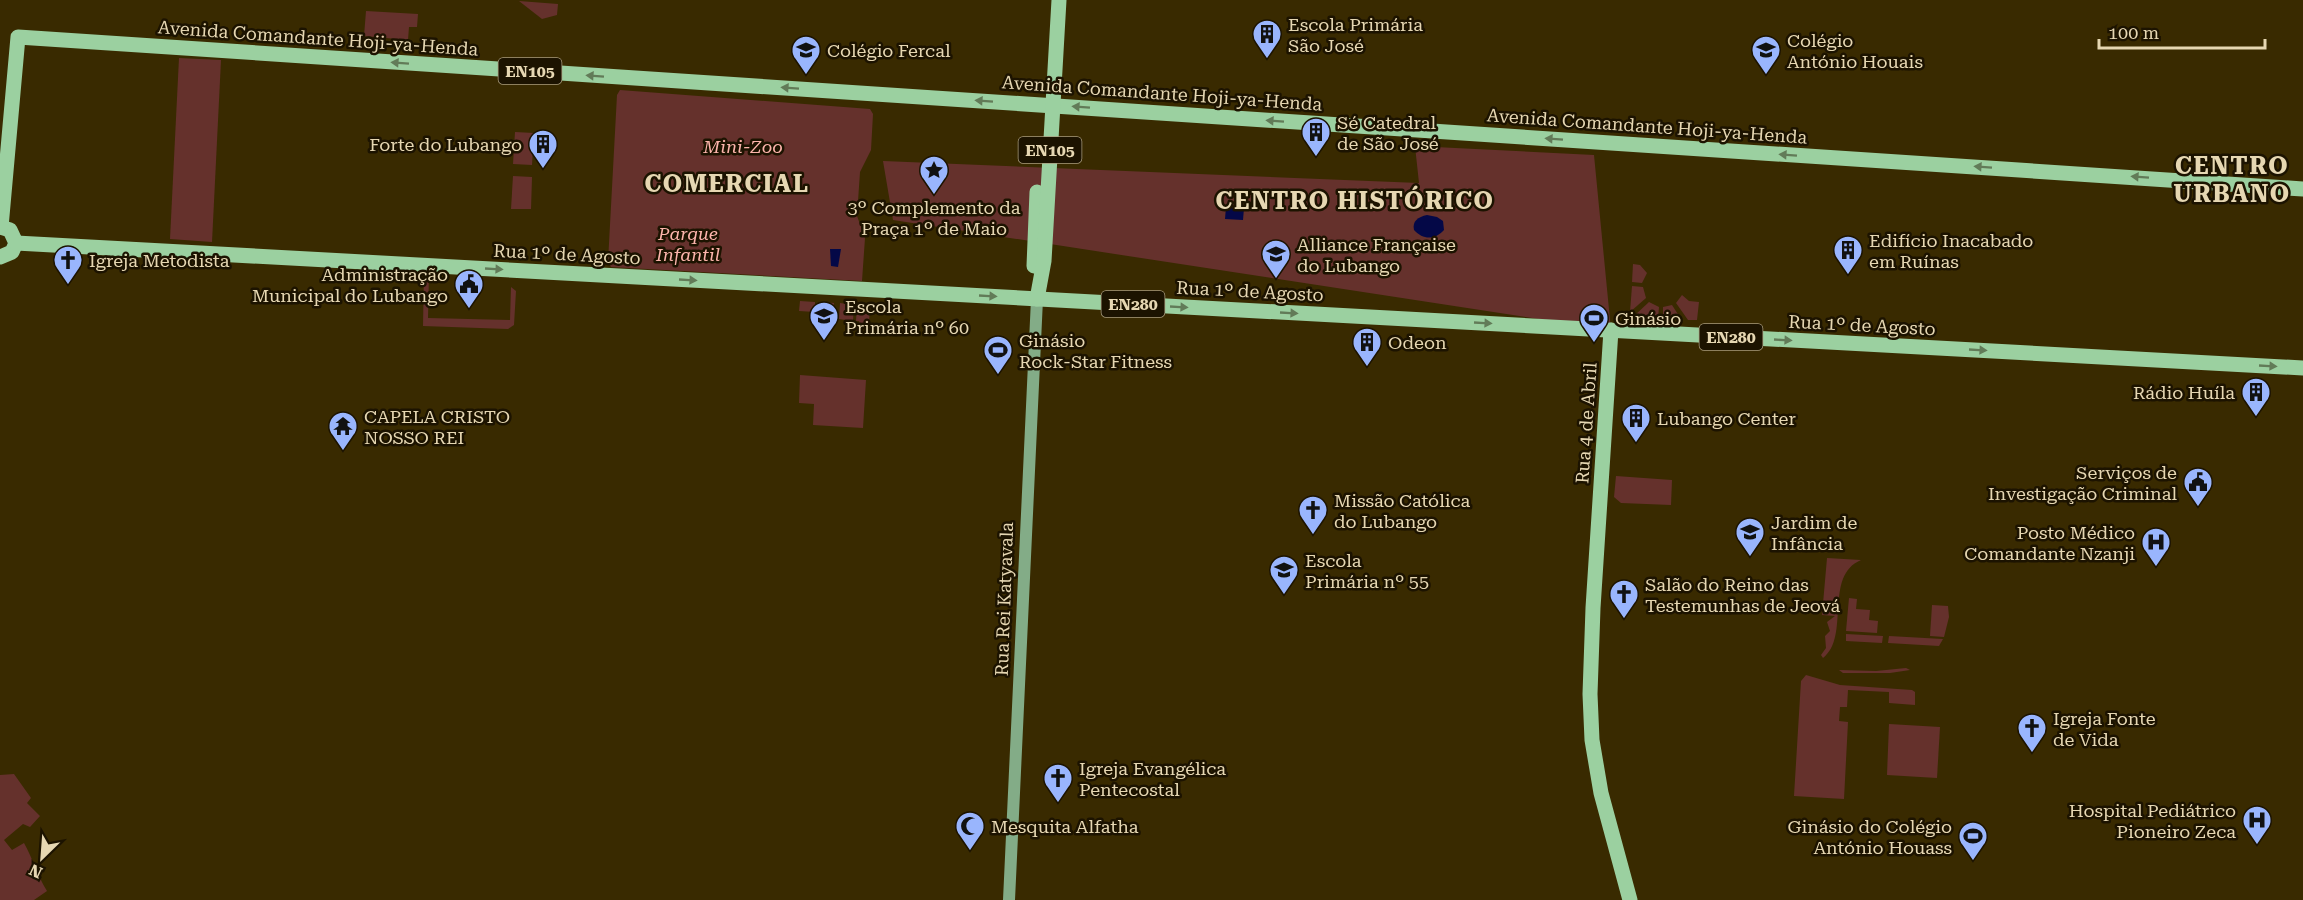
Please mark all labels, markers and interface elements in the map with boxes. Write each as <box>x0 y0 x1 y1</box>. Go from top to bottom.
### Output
scale bar <box>2099 12 2266 50</box>
place label: Escola Primária São José <box>1288 14 1423 56</box>
street label: Avenida Comandante Hoji-ya-Henda <box>157 16 479 60</box>
building icon: Escola Primária São José <box>1251 18 1283 60</box>
text: 100 m <box>2108 22 2159 43</box>
place label: Colégio António Houais <box>1787 30 1923 72</box>
school or university icon: Colégio Fercal <box>790 34 822 76</box>
school or university icon: Colégio António Houais <box>1750 34 1782 76</box>
place label: Colégio Fercal <box>827 40 951 61</box>
one-way arrow <box>391 58 410 67</box>
road number: EN105 <box>498 58 562 84</box>
one-way arrow <box>585 71 604 81</box>
street label: Avenida Comandante Hoji-ya-Henda <box>1001 71 1323 115</box>
one-way arrow <box>780 83 799 93</box>
one-way arrow <box>975 96 994 106</box>
one-way arrow <box>1071 103 1090 112</box>
street label: Avenida Comandante Hoji-ya-Henda <box>1486 104 1808 148</box>
place label: Sé Catedral de São José <box>1337 112 1439 154</box>
one-way arrow <box>1266 116 1285 125</box>
building icon: Sé Catedral de São José <box>1300 116 1332 158</box>
building icon: Forte do Lubango <box>527 128 559 170</box>
place label: Forte do Lubango <box>369 134 522 155</box>
one-way arrow <box>1544 134 1563 144</box>
park label: Mini-Zoo <box>702 136 783 157</box>
road number: EN105 <box>1018 137 1082 163</box>
one-way arrow <box>1779 150 1798 160</box>
district label: CENTRO URBANO <box>2173 152 2291 208</box>
place icon: 3º Complemento da Praça 1º de Maio <box>918 154 950 196</box>
one-way arrow <box>1973 162 1992 172</box>
district label: COMERCIAL <box>645 170 810 198</box>
one-way arrow <box>2130 173 2149 182</box>
district label: CENTRO HISTÓRICO <box>1216 185 1494 215</box>
place label: 3º Complemento da Praça 1º de Maio <box>848 197 1021 239</box>
park label: Parque Infantil <box>655 223 720 265</box>
place label: Edifício Inacabado em Ruínas <box>1869 230 2033 272</box>
place label: Alliance Française do Lubango <box>1297 234 1456 276</box>
building icon: Edifício Inacabado em Ruínas <box>1832 234 1864 276</box>
school or university icon: Alliance Française do Lubango <box>1260 238 1292 280</box>
street label: Rua 1º de Agosto <box>493 240 641 268</box>
church icon: Igreja Metodista <box>52 244 84 286</box>
place label: Igreja Metodista <box>89 250 230 271</box>
place label: Administração Municipal do Lubango <box>252 264 448 306</box>
one-way arrow <box>484 265 503 274</box>
public building icon: Administração Municipal do Lubango <box>453 268 485 310</box>
one-way arrow <box>679 275 698 284</box>
street label: Rua 1º de Agosto <box>1176 277 1324 305</box>
road number: EN280 <box>1102 291 1164 317</box>
one-way arrow <box>979 292 998 301</box>
place label: Escola Primária nº 60 <box>845 296 969 338</box>
school or university icon: Escola Primária nº 60 <box>808 300 840 342</box>
one-way arrow <box>1169 302 1188 311</box>
sports icon: Ginásio <box>1578 302 1610 344</box>
one-way arrow <box>1279 308 1298 317</box>
place label: Ginásio <box>1615 308 1681 329</box>
street label: Rua 1º de Agosto <box>1788 311 1936 339</box>
one-way arrow <box>1474 319 1493 328</box>
road number: EN280 <box>1700 324 1762 350</box>
building icon: Odeon <box>1351 326 1383 368</box>
place label: Ginásio Rock-Star Fitness <box>1019 330 1172 372</box>
place label: Odeon <box>1388 332 1447 353</box>
sports icon: Ginásio Rock-Star Fitness <box>982 334 1014 376</box>
one-way arrow <box>1773 335 1792 344</box>
one-way arrow <box>1968 346 1987 355</box>
street label: Rua 4 de Abril <box>1571 361 1601 484</box>
one-way arrow <box>2258 362 2277 371</box>
building icon: Rádio Huíla <box>2240 376 2272 418</box>
place label: Rádio Huíla <box>2133 382 2235 403</box>
building icon: Lubango Center <box>1620 402 1652 444</box>
place label: CAPELA CRISTO NOSSO REI <box>364 406 510 448</box>
place label: Lubango Center <box>1657 408 1796 429</box>
temple icon: CAPELA CRISTO NOSSO REI <box>327 410 359 452</box>
place label: Serviços de Investigação Criminal <box>1988 462 2177 504</box>
public building icon: Serviços de Investigação Criminal <box>2182 466 2214 508</box>
place label: Missão Católica do Lubango <box>1334 490 1471 532</box>
church icon: Missão Católica do Lubango <box>1297 494 1329 536</box>
place label: Jardim de Infância <box>1771 512 1857 554</box>
school or university icon: Jardim de Infância <box>1734 516 1766 558</box>
street label: Rua Rei Katyavala <box>991 521 1017 676</box>
place label: Posto Médico Comandante Nzanji <box>1964 522 2135 564</box>
hospital icon: Posto Médico Comandante Nzanji <box>2140 526 2172 568</box>
place label: Escola Primária nº 55 <box>1305 550 1429 592</box>
school or university icon: Escola Primária nº 55 <box>1268 554 1300 596</box>
place label: Salão do Reino das Testemunhas de Jeová <box>1645 574 1841 616</box>
church icon: Salão do Reino das Testemunhas de Jeová <box>1608 578 1640 620</box>
place label: Igreja Fonte de Vida <box>2053 708 2156 750</box>
church icon: Igreja Fonte de Vida <box>2016 712 2048 754</box>
place label: Igreja Evangélica Pentecostal <box>1079 758 1226 800</box>
church icon: Igreja Evangélica Pentecostal <box>1042 762 1074 804</box>
place label: Hospital Pediátrico Pioneiro Zeca <box>2069 800 2236 842</box>
hospital icon: Hospital Pediátrico Pioneiro Zeca <box>2241 804 2273 846</box>
mosque icon: Mesquita Alfatha <box>954 810 986 852</box>
place label: Mesquita Alfatha <box>991 816 1139 837</box>
place label: Ginásio do Colégio António Houass <box>1788 816 1952 858</box>
sports icon: Ginásio do Colégio António Houass <box>1957 820 1989 862</box>
north arrow <box>12 828 72 888</box>
text: N <box>26 860 45 882</box>

